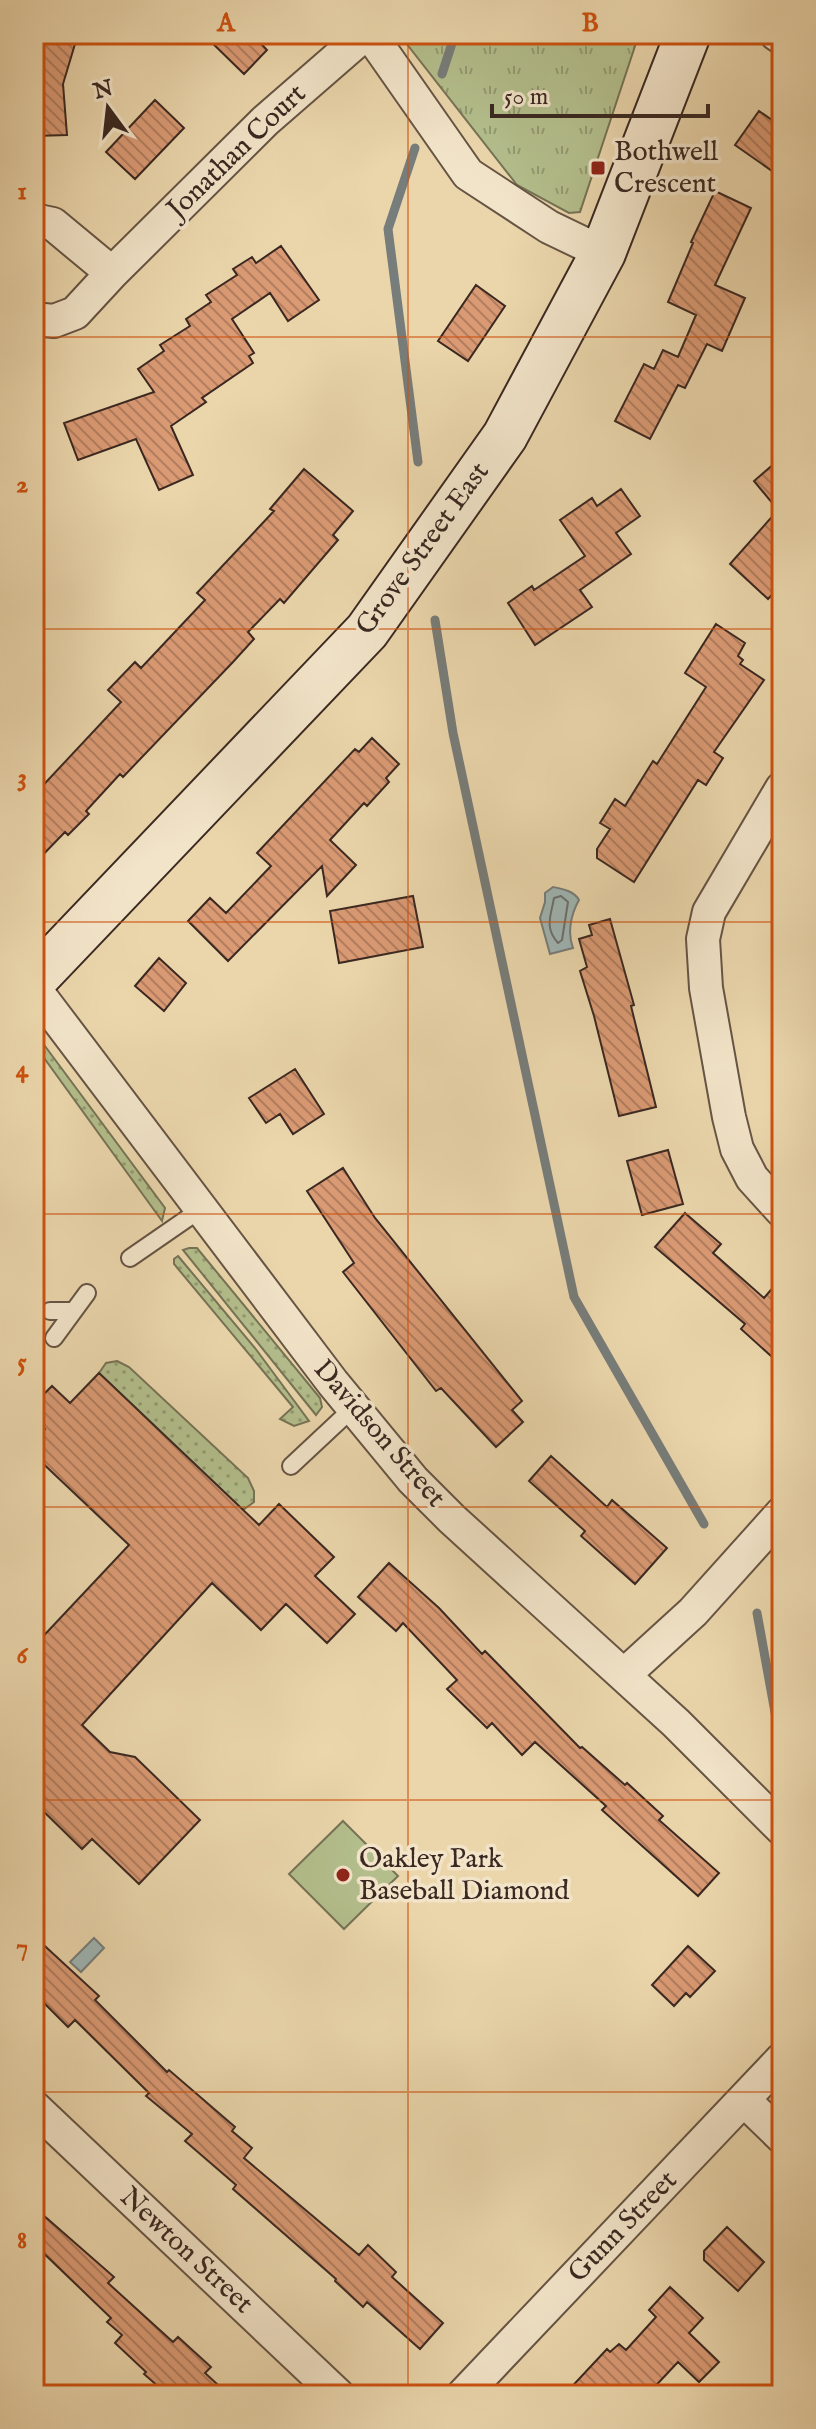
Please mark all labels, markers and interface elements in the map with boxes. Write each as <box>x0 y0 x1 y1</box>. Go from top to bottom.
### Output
text: A <box>216 7 236 40</box>
text: B <box>581 7 599 40</box>
north arrow <box>68 68 148 148</box>
scale bar <box>492 68 708 118</box>
text: N <box>90 75 116 107</box>
street label: Jonathan Court <box>158 77 314 229</box>
text: 50 m <box>504 82 548 113</box>
place label: Bothwell Crescent <box>614 135 718 202</box>
marker: Bothwell Crescent <box>589 159 607 177</box>
text: 1 <box>17 175 27 208</box>
street label: Grove Street East <box>349 455 498 642</box>
text: 2 <box>16 468 28 501</box>
text: 3 <box>17 761 27 794</box>
text: 4 <box>16 1053 30 1086</box>
text: 5 <box>17 1346 27 1379</box>
street label: Davidson Street <box>305 1353 453 1515</box>
text: 6 <box>17 1639 29 1672</box>
place label: Oakley Park Baseball Diamond <box>359 1842 569 1909</box>
marker: Oakley Park Baseball Diamond <box>334 1866 352 1884</box>
text: 7 <box>16 1931 28 1964</box>
street label: Gunn Street <box>561 2163 685 2290</box>
street label: Newton Street <box>112 2180 260 2322</box>
text: 8 <box>17 2224 27 2257</box>

